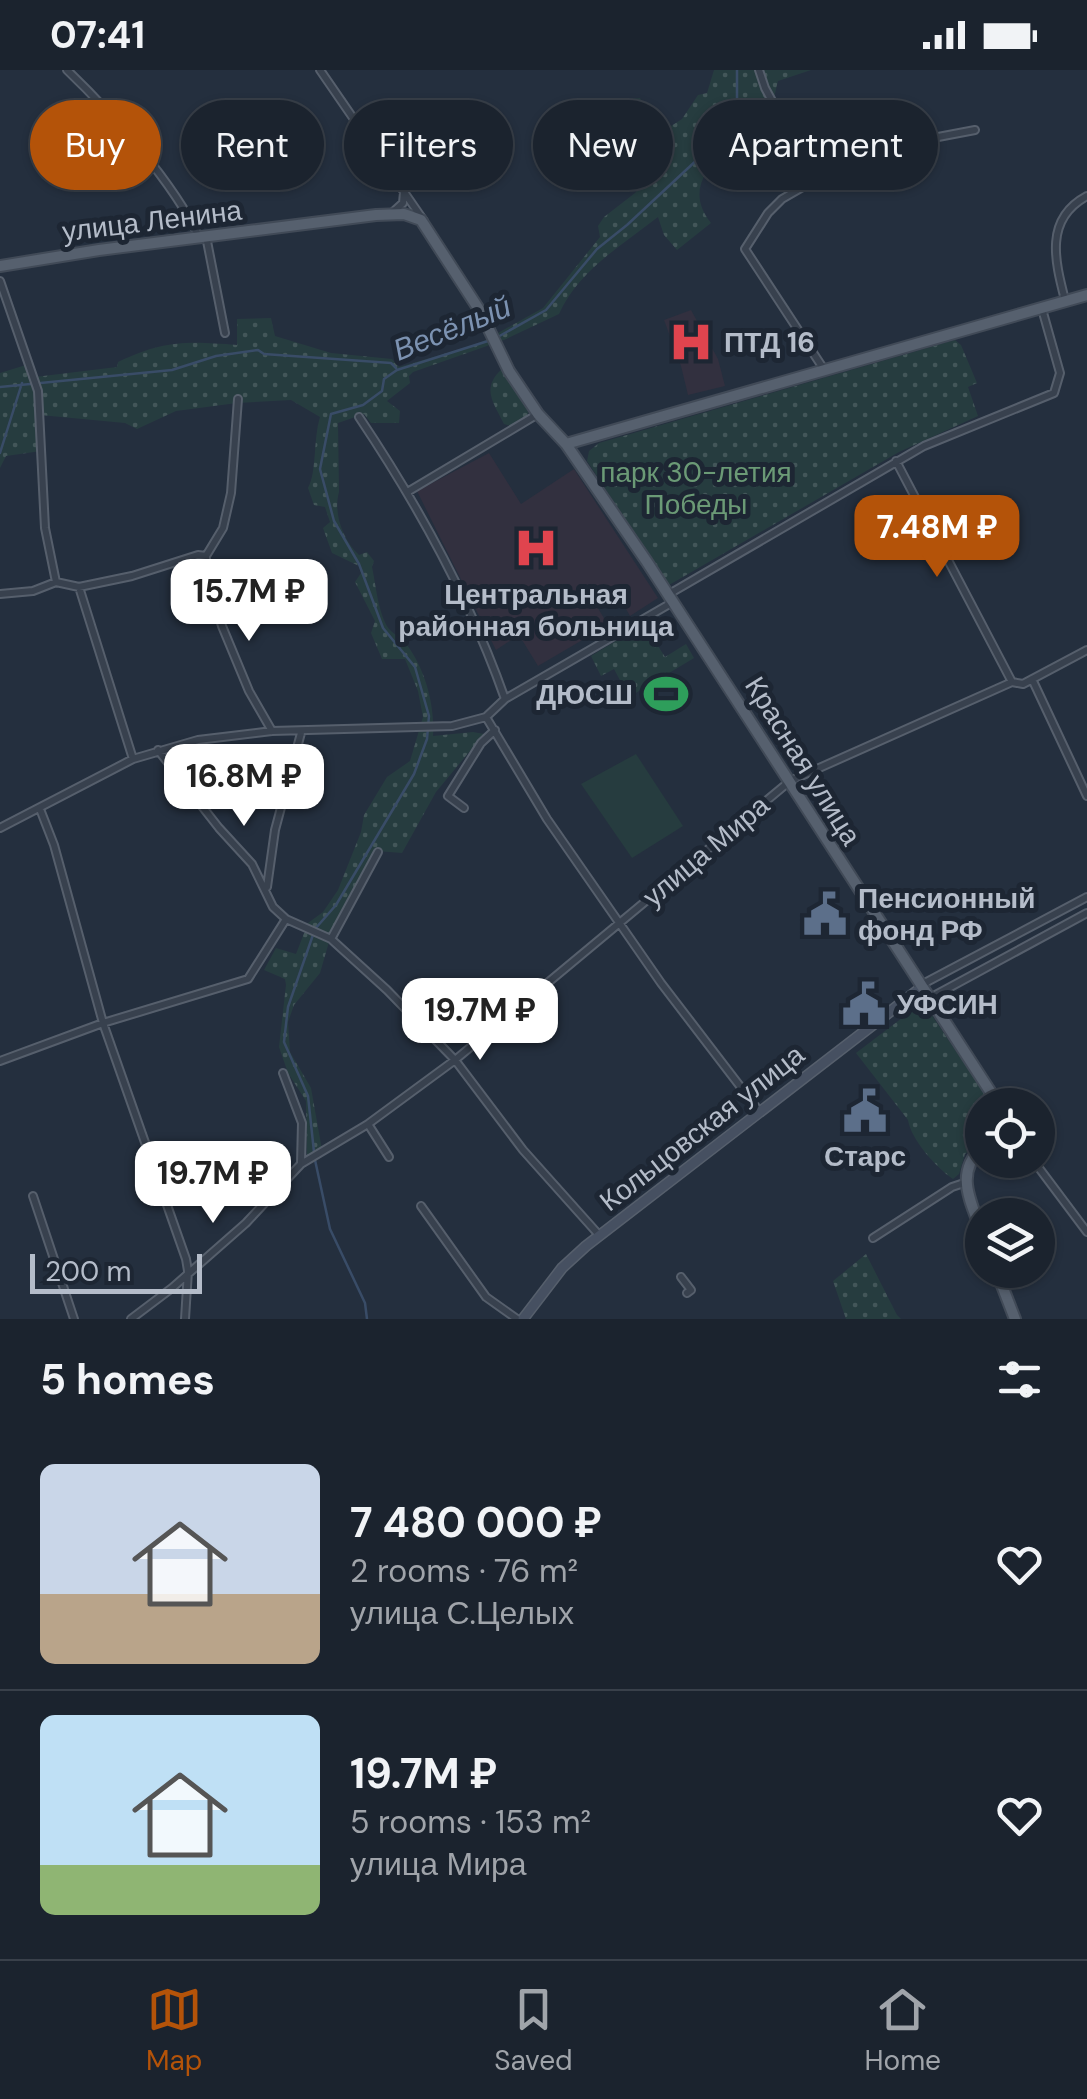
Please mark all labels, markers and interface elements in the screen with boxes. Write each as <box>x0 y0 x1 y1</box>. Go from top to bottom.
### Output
text: 07:41 <box>50 10 145 60</box>
chip: Buy <box>30 100 161 190</box>
chip: Rent <box>181 100 324 190</box>
chip: Filters <box>344 100 513 190</box>
chip: New <box>533 100 673 190</box>
chip: Apartment <box>693 100 938 190</box>
street label: улица Ленина <box>60 192 244 250</box>
water label: Весёлый <box>387 287 517 369</box>
hospital icon: ПТД 16 <box>667 318 715 366</box>
place label: ПТД 16 <box>724 324 815 361</box>
park label: парк 30-летия Победы <box>600 454 792 523</box>
pin: 7.48M ₽ <box>845 495 1029 580</box>
text: 7.48M ₽ <box>876 506 998 548</box>
hospital icon: Центральная районная больница <box>512 524 560 572</box>
pin: 15.7M ₽ <box>157 559 341 644</box>
text: 15.7M ₽ <box>193 570 305 612</box>
place label: Центральная районная больница <box>398 576 674 645</box>
sports icon: ДЮСШ <box>642 670 690 718</box>
street label: Красная улица <box>736 670 870 853</box>
place label: ДЮСШ <box>536 676 633 713</box>
pin: 16.8M ₽ <box>152 744 336 829</box>
text: 16.8M ₽ <box>186 755 302 797</box>
street label: улица Мира <box>635 787 777 915</box>
place label: Пенсионный фонд РФ <box>858 880 1035 949</box>
public building icon: Пенсионный фонд РФ <box>801 890 849 938</box>
pin: 19.7M ₽ <box>388 978 572 1063</box>
public building icon: УФСИН <box>840 980 888 1028</box>
place label: УФСИН <box>897 986 998 1023</box>
text: 19.7M ₽ <box>424 989 536 1031</box>
street label: Кольцовская улица <box>592 1036 812 1220</box>
public building icon: Старс <box>841 1087 889 1135</box>
map controls <box>965 1088 1055 1288</box>
button: locate <box>965 1088 1055 1178</box>
place label: Старс <box>824 1138 906 1175</box>
pin: 19.7M ₽ <box>121 1141 305 1226</box>
text: 19.7M ₽ <box>157 1152 269 1194</box>
button: layers <box>965 1198 1055 1288</box>
scale bar <box>30 1249 202 1294</box>
text: 200 m <box>45 1253 132 1290</box>
text: 5 homes <box>40 1352 215 1407</box>
icon: filters <box>992 1352 1047 1407</box>
text: 7 480 000 ₽ <box>350 1495 602 1550</box>
icon: home <box>120 1504 240 1624</box>
icon: heart <box>992 1537 1047 1592</box>
text: 2 rooms · 76 m² <box>350 1550 578 1592</box>
text: улица С.Целых <box>350 1592 574 1634</box>
text: 19.7M ₽ <box>350 1746 497 1801</box>
icon: home <box>120 1755 240 1875</box>
icon: heart <box>992 1788 1047 1843</box>
text: 5 rooms · 153 m² <box>350 1801 591 1843</box>
text: улица Мира <box>350 1843 527 1885</box>
tab: Map <box>146 1982 202 2079</box>
tab: Saved <box>494 1982 573 2079</box>
tab: Home <box>865 1982 941 2079</box>

